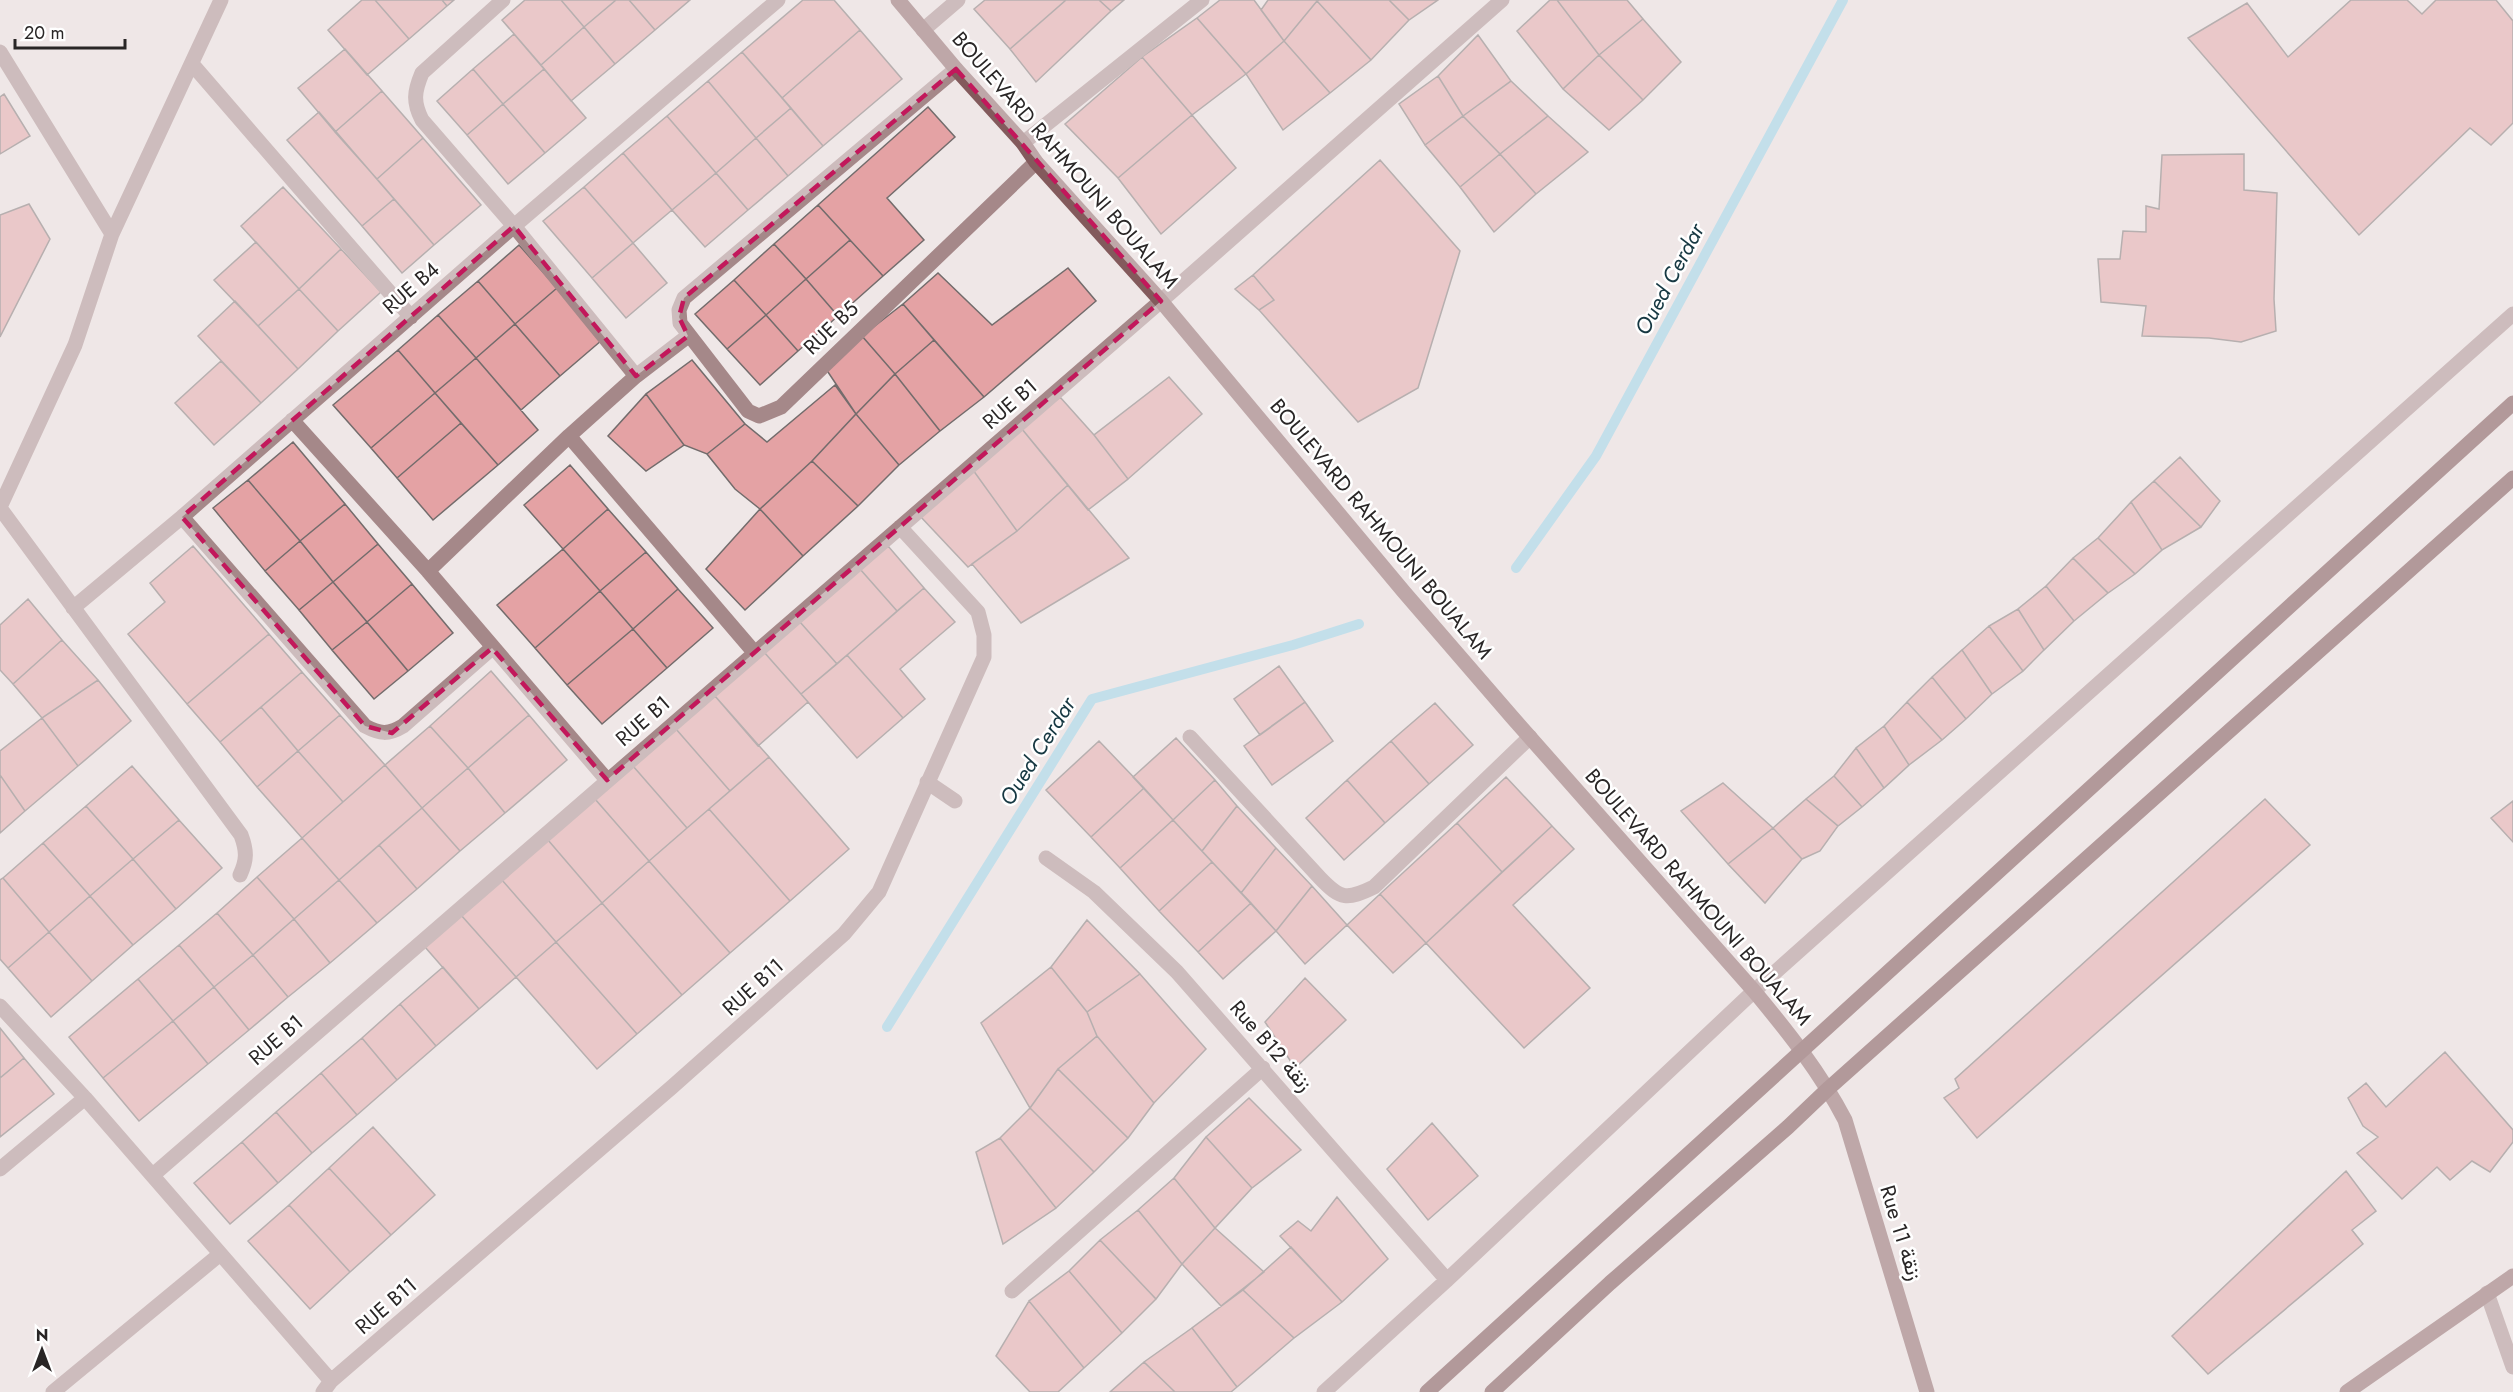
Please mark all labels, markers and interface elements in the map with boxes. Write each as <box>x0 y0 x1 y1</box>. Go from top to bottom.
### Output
scale bar <box>15 12 124 50</box>
text: 20 m <box>24 20 64 46</box>
street label: BOULEVARD RAHMOUNI BOUALAM <box>945 25 1185 295</box>
water label: Oued Cerdar <box>1626 216 1713 341</box>
street label: RUE B4 <box>376 255 446 321</box>
street label: RUE B5 <box>797 294 865 362</box>
street label: RUE B1 <box>976 372 1044 436</box>
street label: BOULEVARD RAHMOUNI BOUALAM <box>1263 392 1499 666</box>
street label: RUE B1 <box>609 689 677 753</box>
water label: Oued Cerdar <box>991 689 1084 811</box>
street label: BOULEVARD RAHMOUNI BOUALAM <box>1578 762 1818 1032</box>
street label: RUE B11 <box>716 951 790 1023</box>
street label: Rue B12 زنقة <box>1223 994 1319 1098</box>
street label: RUE B1 <box>242 1008 310 1072</box>
street label: Rue 11 زنقة <box>1872 1182 1930 1284</box>
street label: RUE B11 <box>348 1271 424 1341</box>
north arrow <box>12 1320 72 1380</box>
text: N <box>36 1324 48 1347</box>

